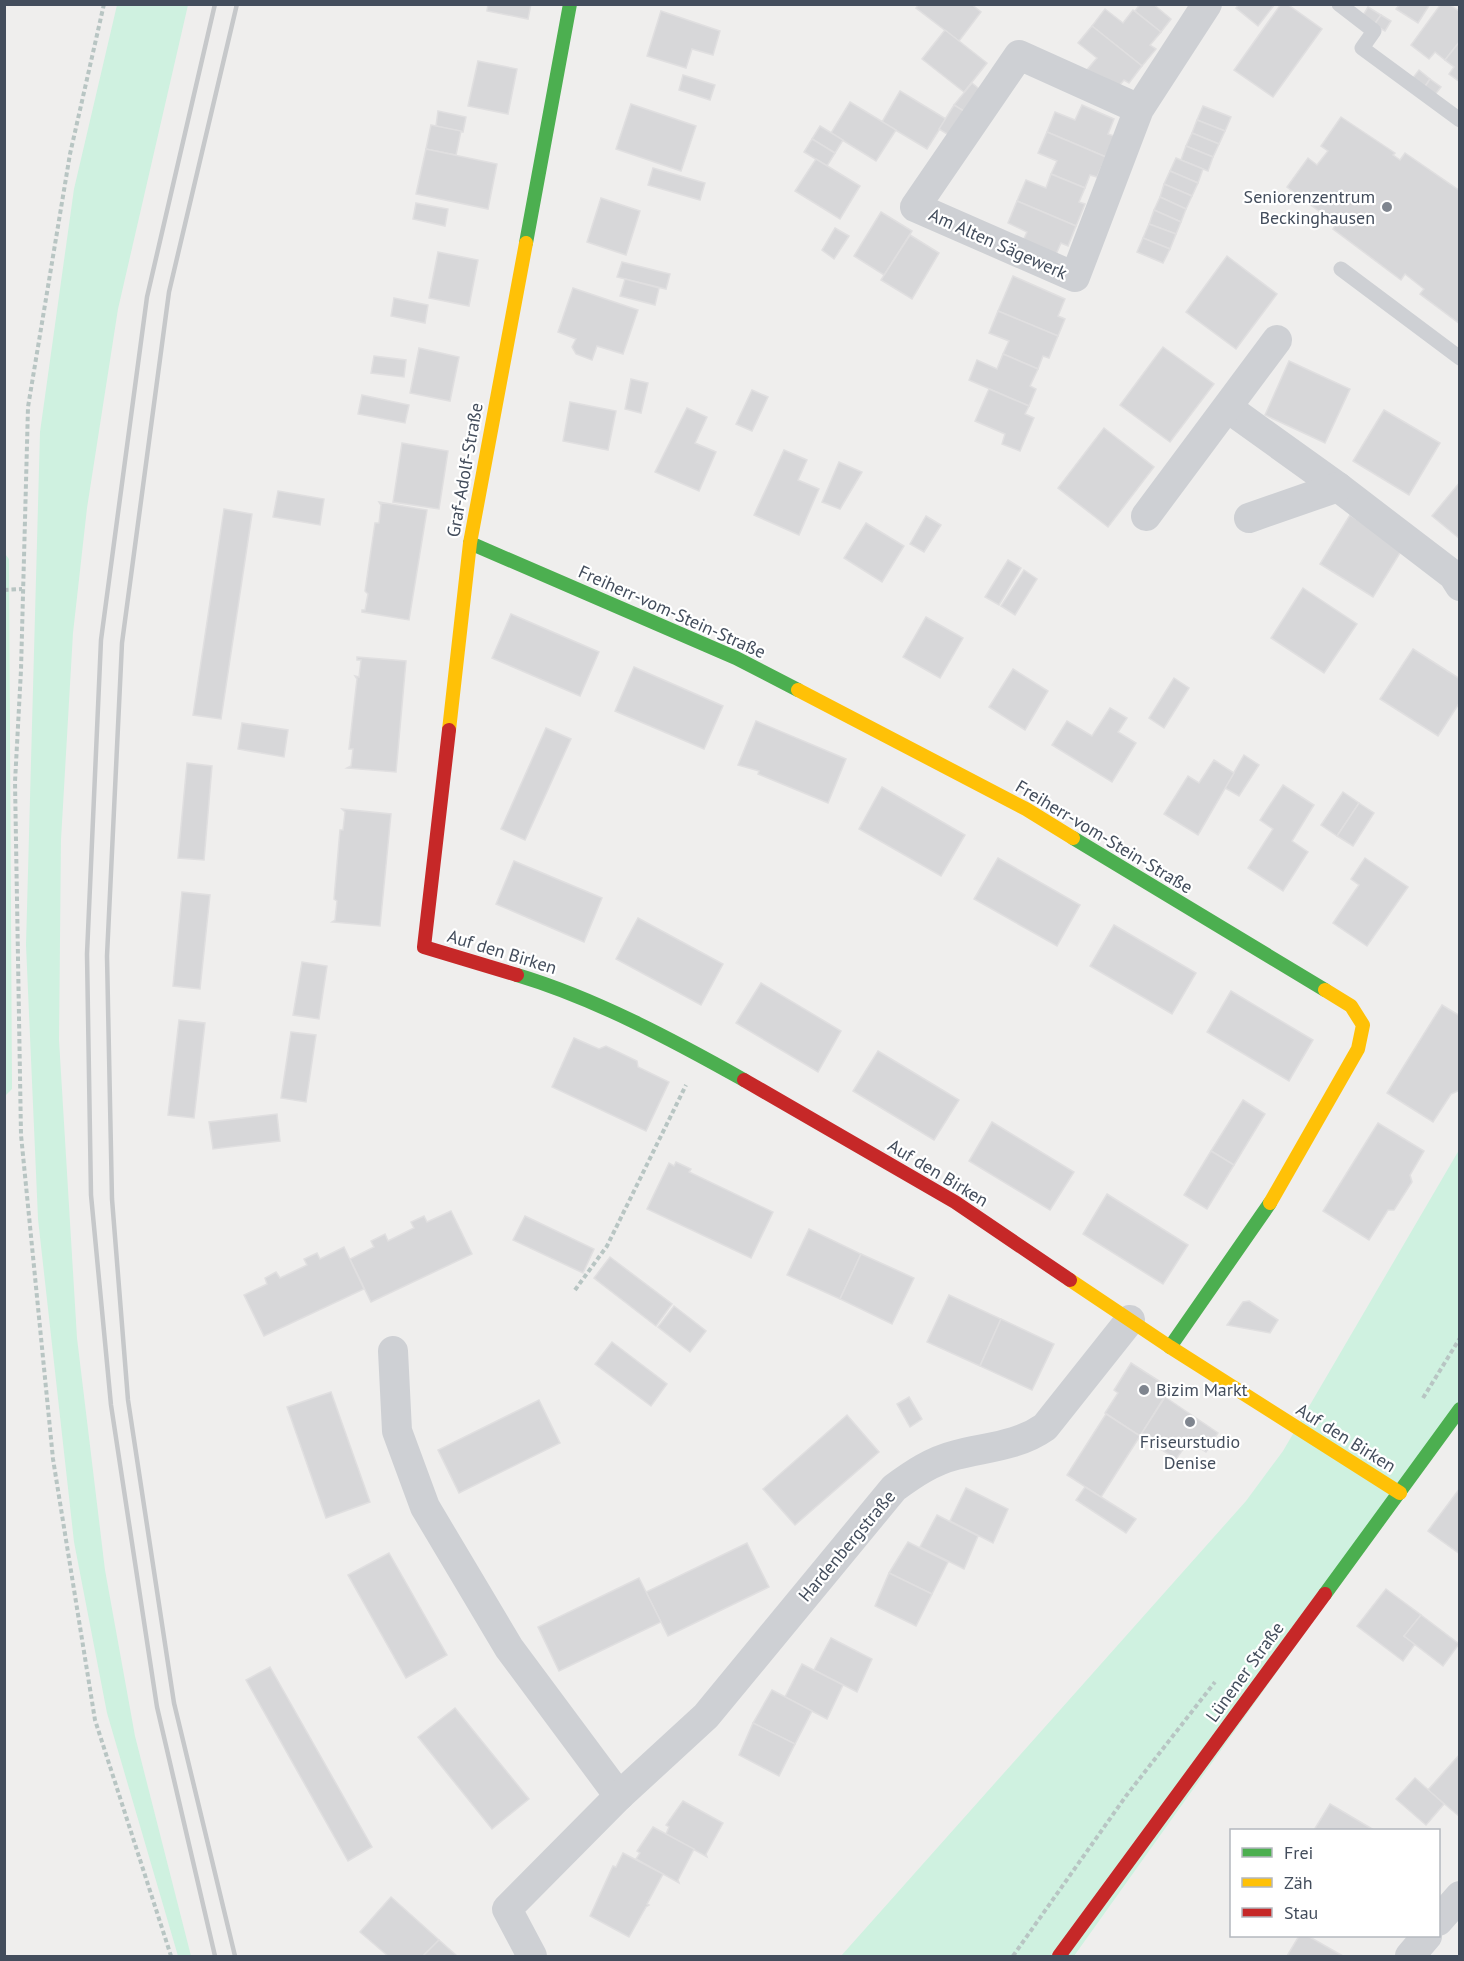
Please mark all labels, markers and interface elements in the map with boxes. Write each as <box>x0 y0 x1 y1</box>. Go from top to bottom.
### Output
place label: Seniorenzentrum Beckinghausen <box>1244 185 1375 229</box>
marker: Seniorenzentrum Beckinghausen <box>1380 200 1394 214</box>
street label: Am Alten Sägewerk <box>926 203 1071 284</box>
street label: Graf-Adolf-Straße <box>441 401 488 539</box>
street label: Freiherr-vom-Stein-Straße <box>575 560 769 663</box>
street label: Freiherr-vom-Stein-Straße <box>1012 775 1197 899</box>
street label: Auf den Birken <box>445 924 560 979</box>
street label: Auf den Birken <box>884 1134 993 1212</box>
place label: Bizim Markt <box>1156 1378 1248 1401</box>
marker: Bizim Markt <box>1137 1383 1151 1397</box>
street label: Auf den Birken <box>1292 1398 1400 1477</box>
marker: Friseurstudio Denise <box>1183 1415 1197 1429</box>
place label: Friseurstudio Denise <box>1140 1430 1240 1474</box>
street label: Hardenbergstraße <box>793 1485 900 1606</box>
street label: Lünener Straße <box>1200 1617 1289 1726</box>
legend <box>1230 1829 1440 1937</box>
text: Frei <box>1284 1841 1313 1864</box>
text: Zäh <box>1284 1871 1313 1894</box>
text: Stau <box>1284 1901 1318 1924</box>

